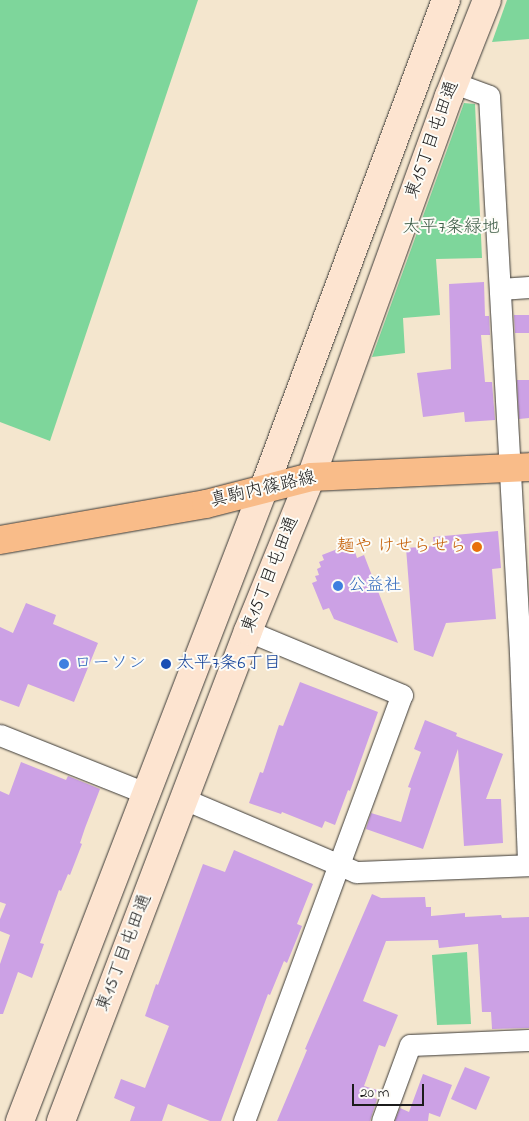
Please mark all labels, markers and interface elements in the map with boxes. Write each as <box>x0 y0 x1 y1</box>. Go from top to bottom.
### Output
street label: 東15丁目屯田通 <box>402 78 464 202</box>
park label: 太平7条緑地 <box>402 217 500 239</box>
street label: 真駒内篠路線 <box>208 467 318 513</box>
street label: 東15丁目屯田通 <box>238 513 304 637</box>
place label: 麺や けせらせら <box>337 536 467 558</box>
marker: 麺や けせらせら <box>471 541 483 553</box>
place label: 公益社 <box>348 575 402 597</box>
marker: 公益社 <box>332 580 344 592</box>
place label: ローソン <box>74 653 146 675</box>
place label: 太平7条6丁目 <box>176 653 281 675</box>
marker: ローソン <box>58 658 70 670</box>
marker: 太平7条6丁目 <box>160 658 172 670</box>
street label: 東15丁目屯田通 <box>93 891 157 1015</box>
scale bar <box>354 1074 426 1106</box>
text: 20 m <box>360 1082 389 1104</box>

